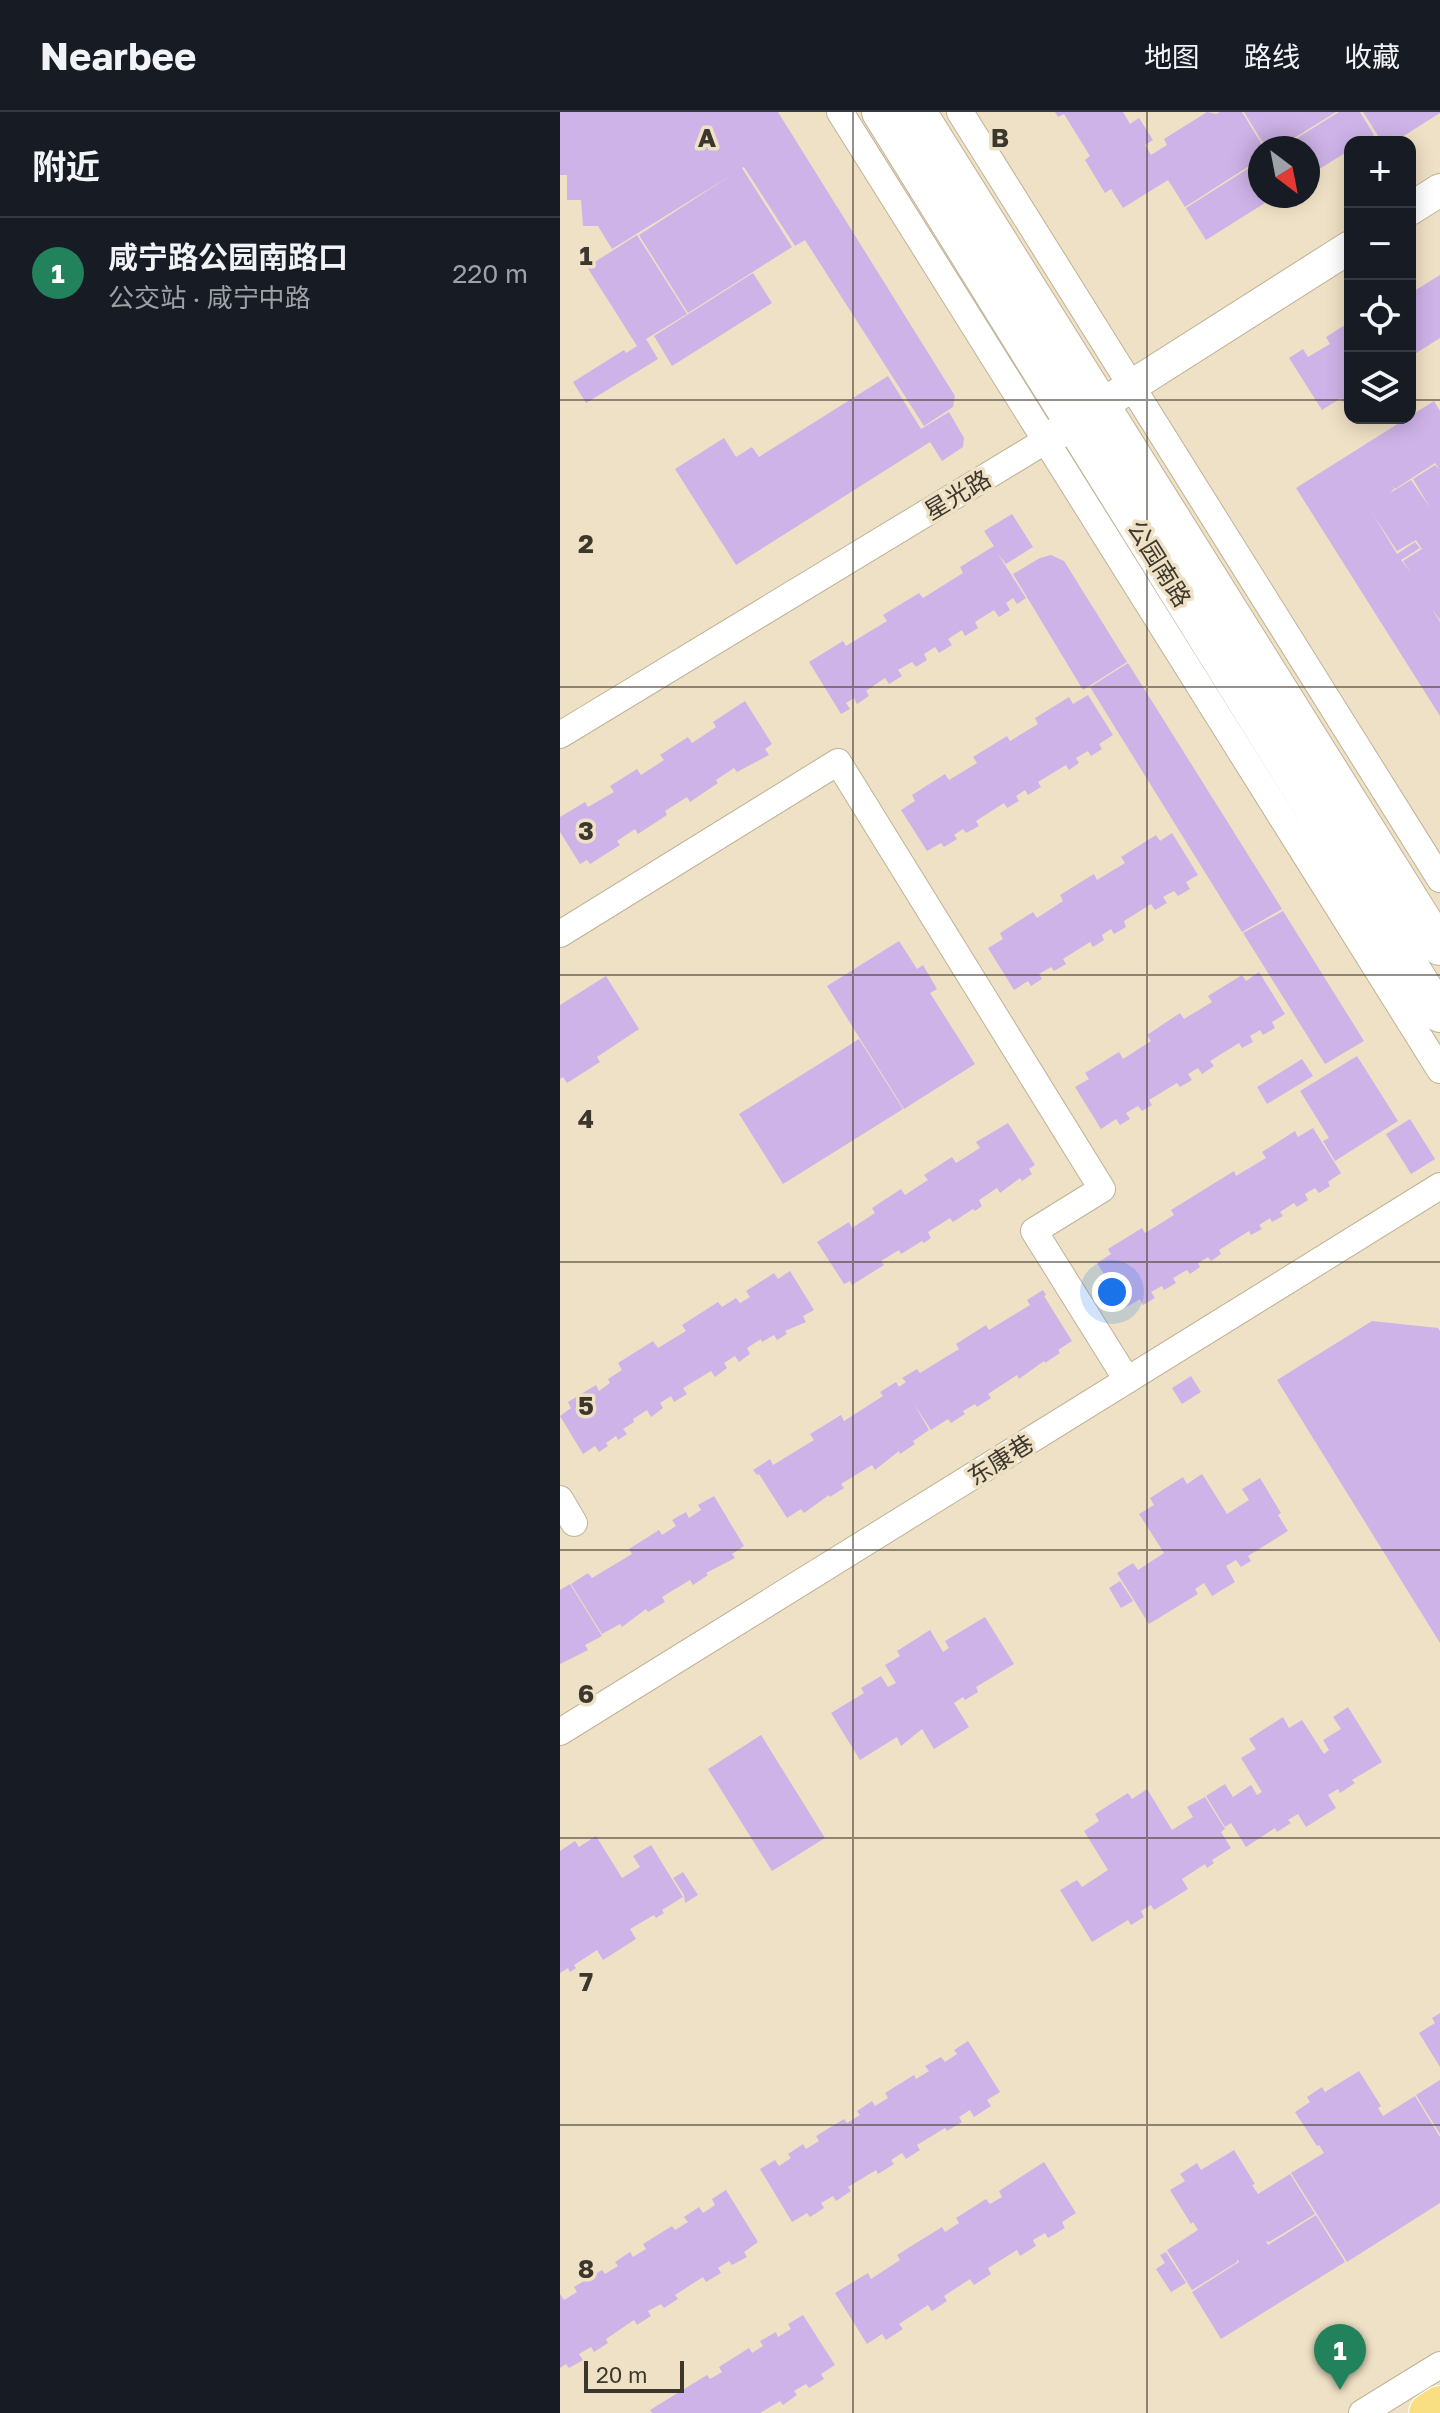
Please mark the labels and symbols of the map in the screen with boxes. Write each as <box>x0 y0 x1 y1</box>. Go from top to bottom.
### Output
text: A <box>698 122 717 153</box>
text: B <box>991 122 1009 153</box>
north arrow <box>1248 136 1320 208</box>
text: 1 <box>579 240 593 271</box>
street label: 星光路 <box>919 463 995 525</box>
street label: 公园南路 <box>1122 515 1198 611</box>
text: 2 <box>578 528 594 559</box>
text: 3 <box>578 815 594 846</box>
text: 4 <box>578 1103 594 1134</box>
your location <box>1092 1272 1132 1312</box>
text: 5 <box>578 1390 594 1421</box>
street label: 东康巷 <box>962 1428 1038 1490</box>
text: 6 <box>578 1678 594 1709</box>
text: 7 <box>579 1966 593 1997</box>
text: 8 <box>578 2253 594 2284</box>
pin: 1 <box>1314 2324 1366 2390</box>
scale bar <box>584 2357 684 2393</box>

